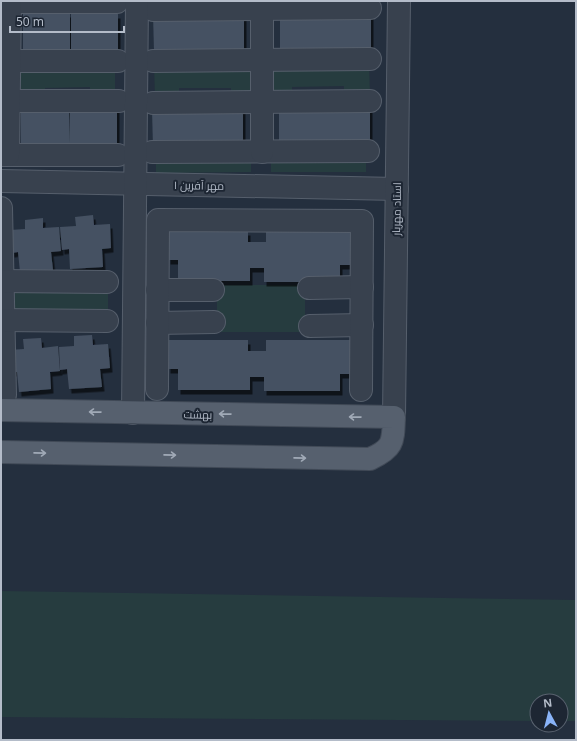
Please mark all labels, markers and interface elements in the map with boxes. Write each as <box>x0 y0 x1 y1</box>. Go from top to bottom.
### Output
scale bar <box>10 8 124 34</box>
text: 50 m <box>16 13 44 30</box>
street label: مهر آفرین ۱ <box>174 177 224 193</box>
street label: استاد مهریار <box>388 182 404 237</box>
street label: بهشت <box>184 406 213 422</box>
one-way arrow <box>89 408 102 416</box>
one-way arrow <box>219 410 232 418</box>
one-way arrow <box>349 413 362 420</box>
one-way arrow <box>33 449 46 456</box>
one-way arrow <box>163 451 176 459</box>
one-way arrow <box>293 454 306 461</box>
north arrow <box>529 693 569 733</box>
text: N <box>542 695 553 711</box>

